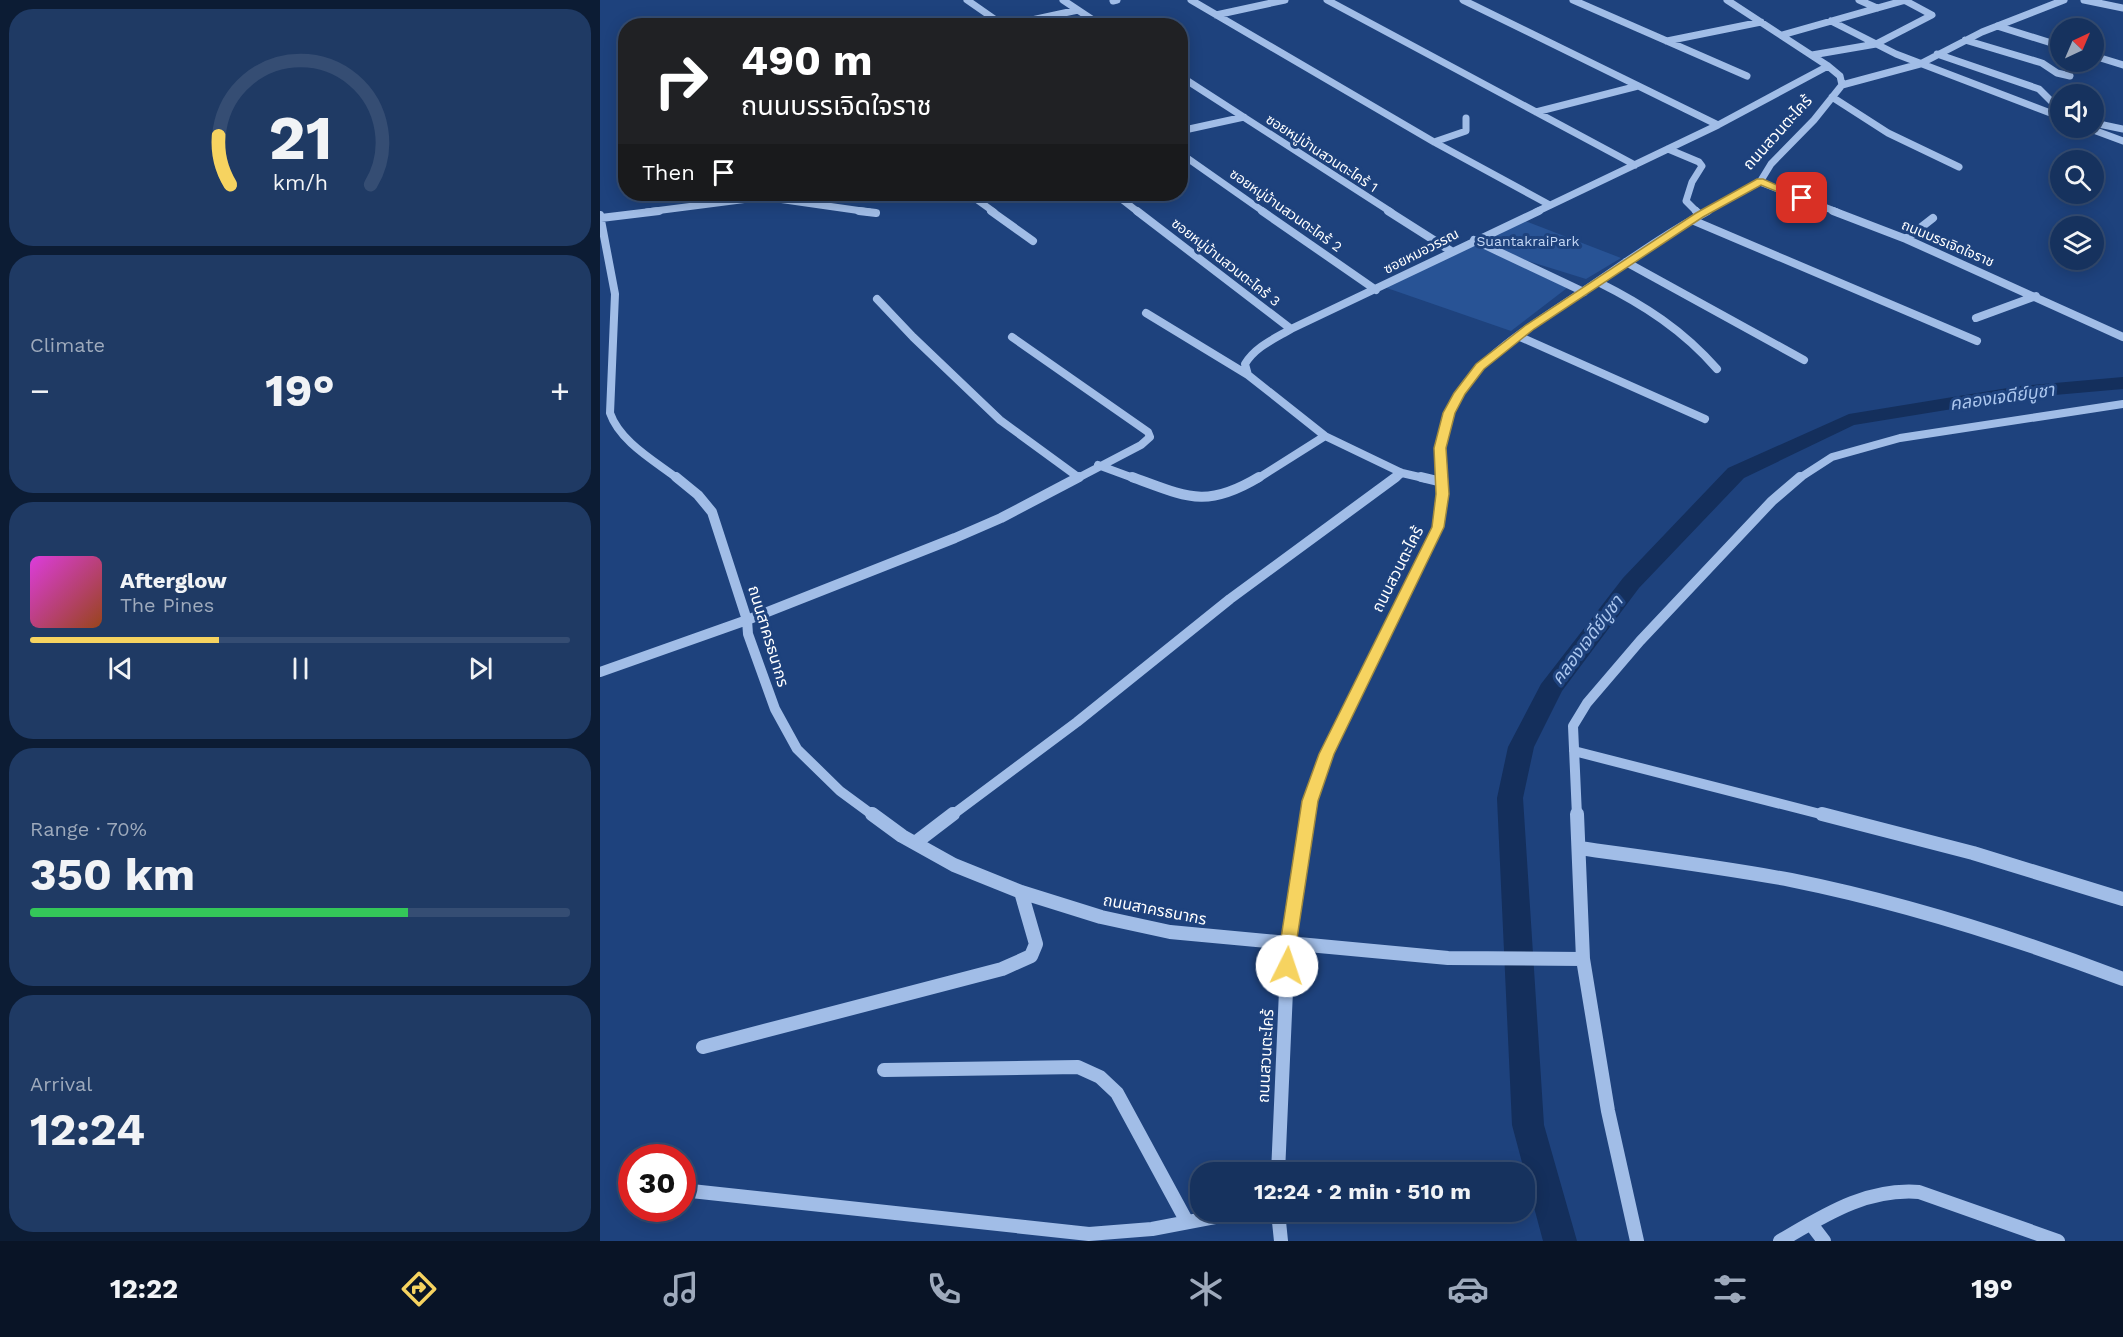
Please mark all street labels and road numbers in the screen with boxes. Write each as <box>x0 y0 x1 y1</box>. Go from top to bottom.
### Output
street label: ถนนสวนตะไคร้ <box>1739 90 1816 174</box>
street label: ซอยหมู่บ้านสวนตะไคร้ 1 <box>1262 111 1381 196</box>
street label: ซอยหมู่บ้านสวนตะไคร้ 2 <box>1226 165 1345 256</box>
street label: ซอยหมู่บ้านสวนตะไคร้ 3 <box>1168 215 1283 310</box>
street label: ถนนบรรเจิดใจราช <box>1899 216 1997 270</box>
street label: ซอยหมอวรรณ <box>1381 225 1461 277</box>
street label: ถนนสวนตะไคร้ <box>1368 522 1428 615</box>
street label: ถนนสาครธนากร <box>744 583 793 689</box>
street label: ถนนสาครธนากร <box>1102 890 1208 929</box>
street label: ถนนสวนตะไคร้ <box>1254 1008 1277 1103</box>

